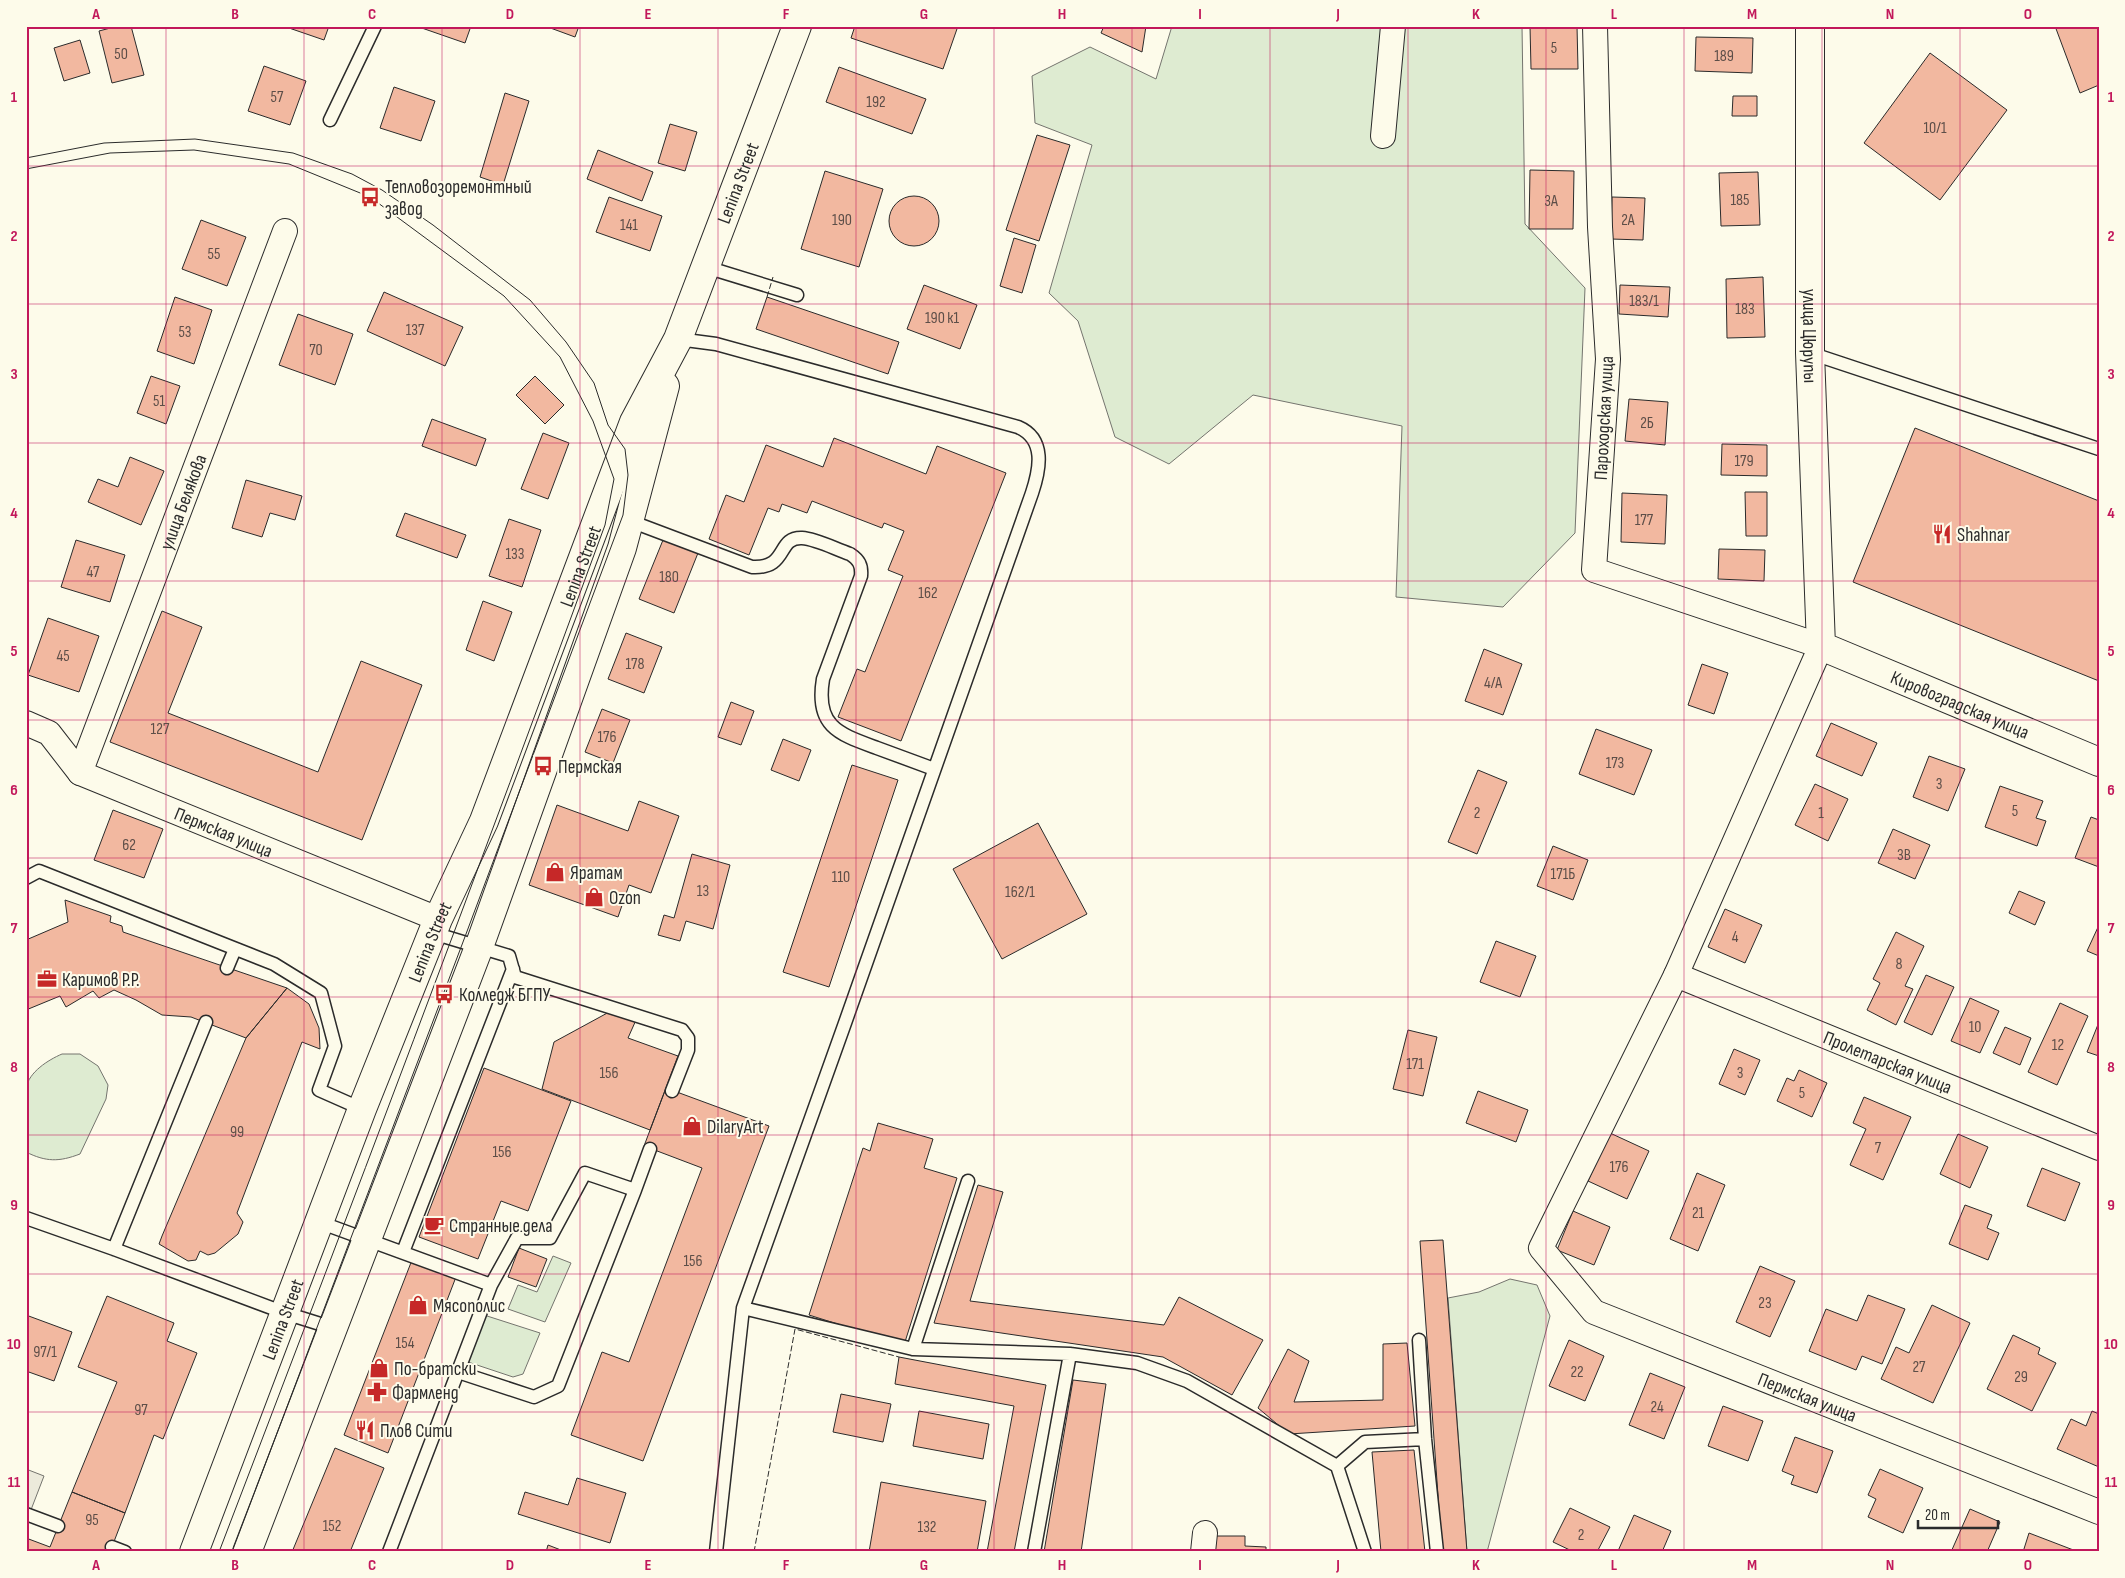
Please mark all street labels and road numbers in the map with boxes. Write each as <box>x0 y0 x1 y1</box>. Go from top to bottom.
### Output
street label: Lenina Street <box>713 139 765 227</box>
street label: улица Цюрупы <box>1797 289 1821 384</box>
street label: Пароходская улица <box>1590 355 1619 481</box>
street label: улица Белякова <box>155 451 213 553</box>
street label: Lenina Street <box>556 523 607 610</box>
street label: Кировоградская улица <box>1887 666 2032 745</box>
street label: Пермская улица <box>171 803 276 863</box>
street label: Lenina Street <box>404 898 457 986</box>
street label: Пролетарская улица <box>1820 1027 1955 1100</box>
street label: Lenina Street <box>258 1276 310 1363</box>
street label: Пермская улица <box>1754 1368 1860 1428</box>

